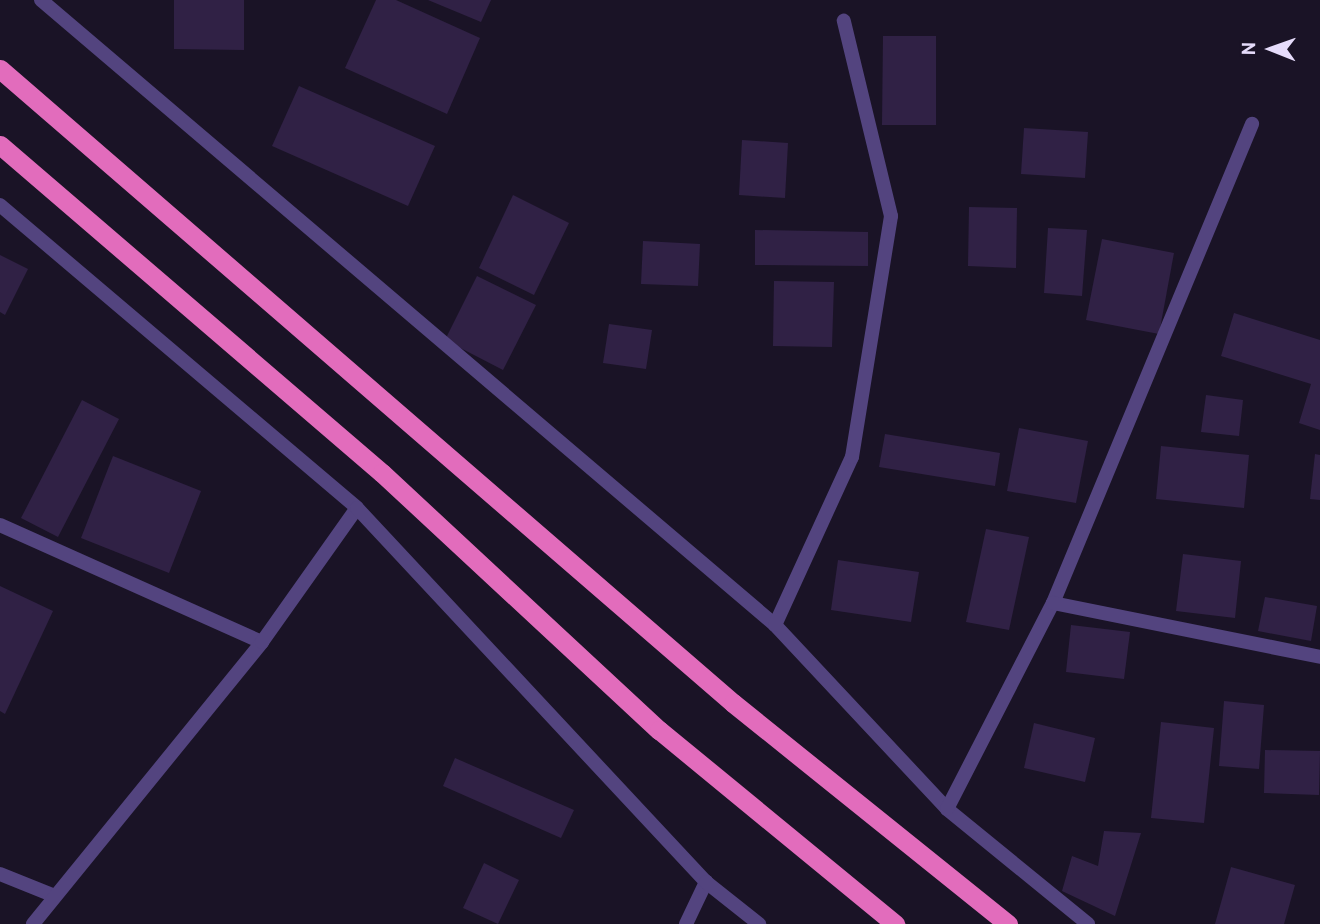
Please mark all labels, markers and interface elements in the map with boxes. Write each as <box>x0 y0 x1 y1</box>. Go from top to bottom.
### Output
north arrow <box>1236 14 1306 84</box>
text: N <box>1238 42 1262 56</box>

